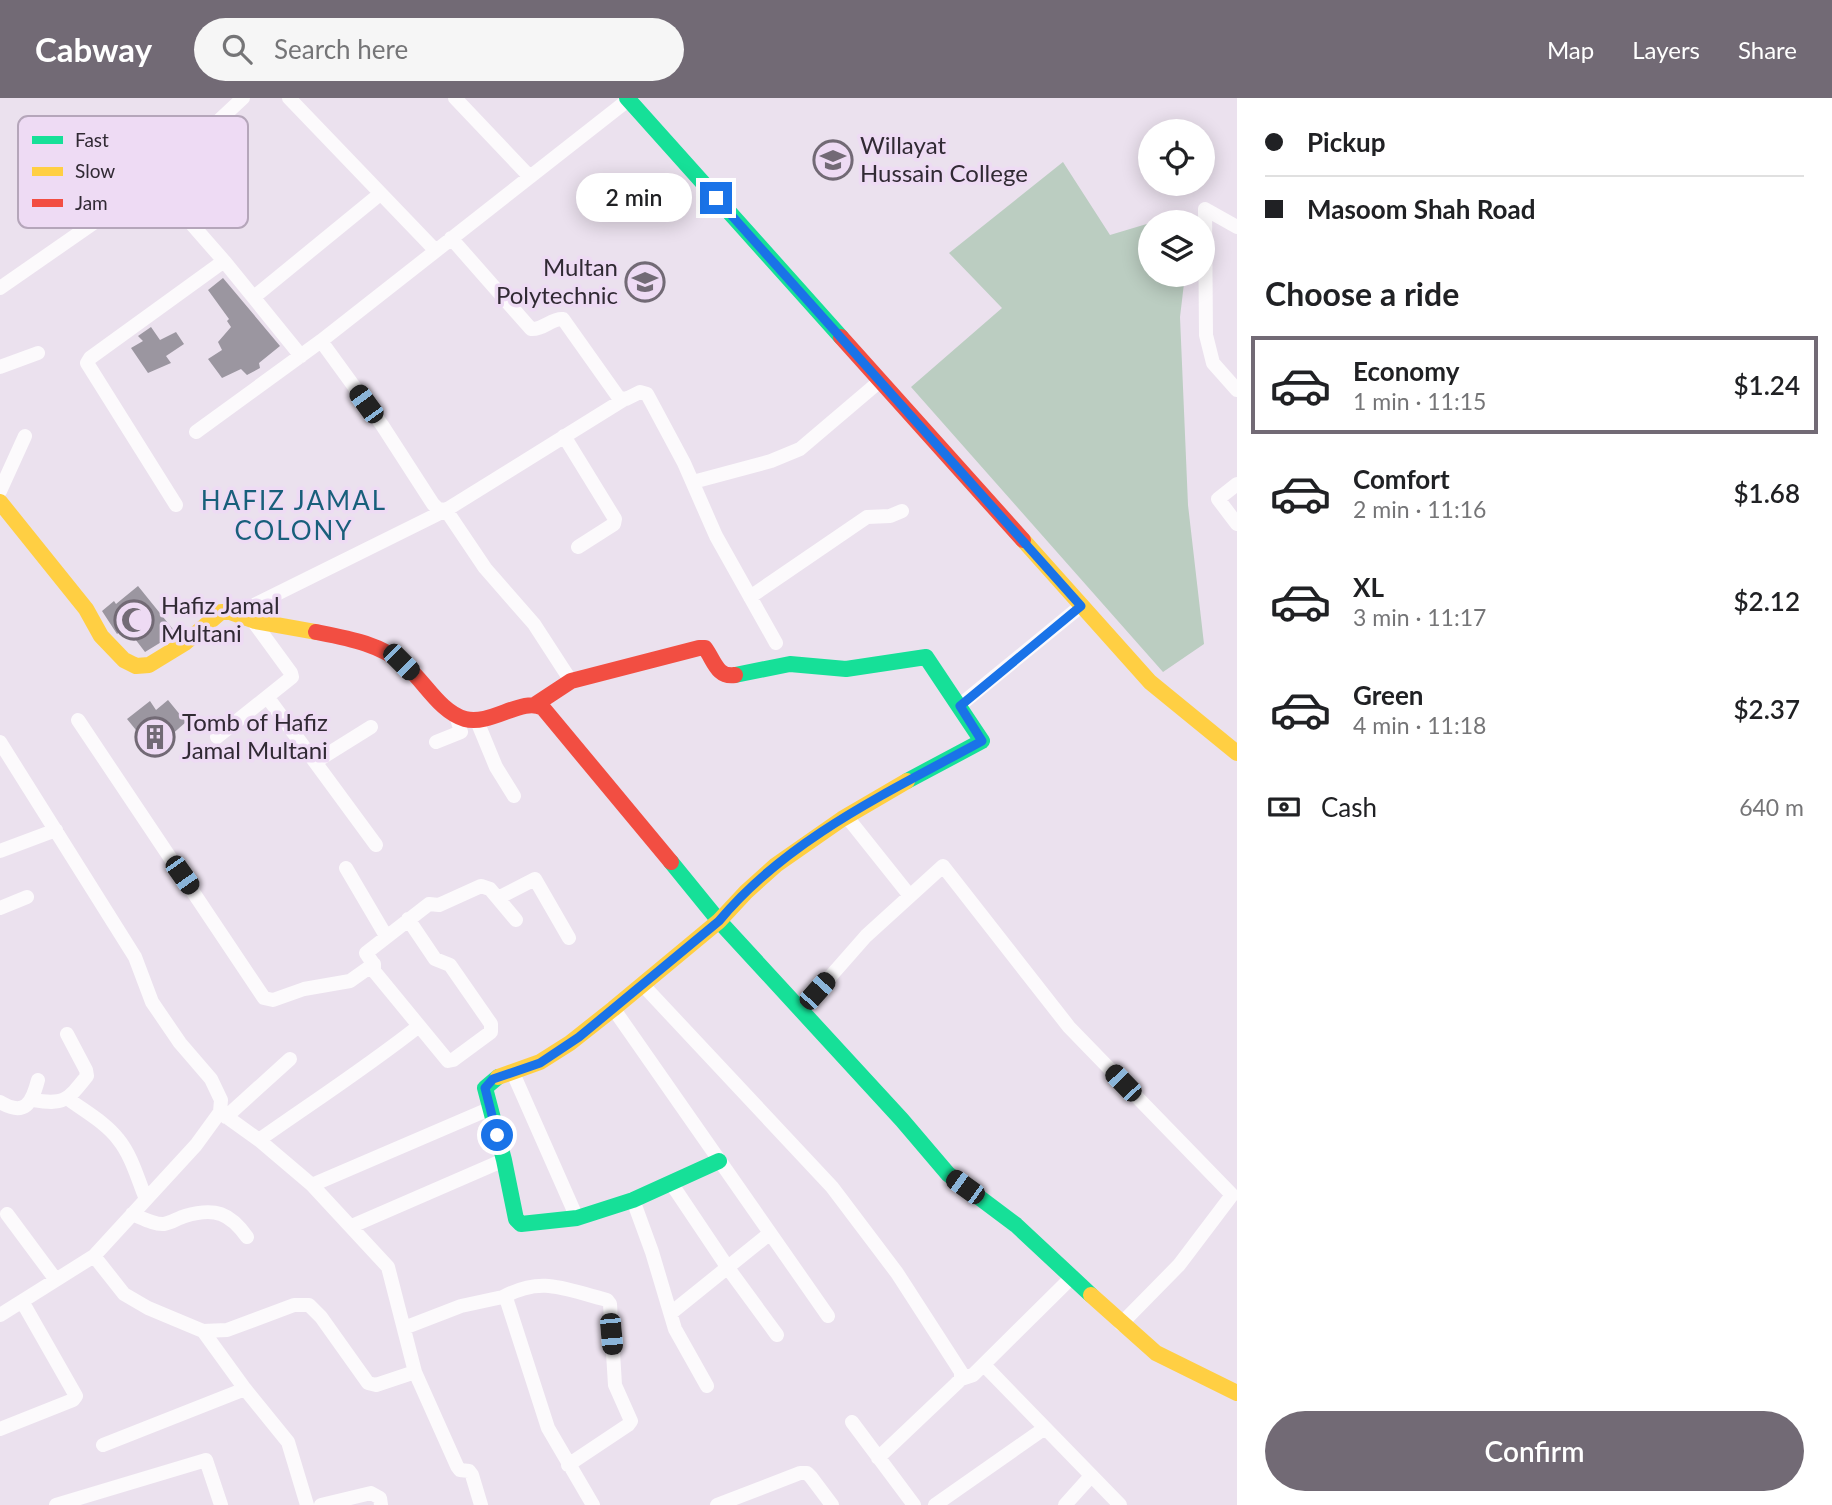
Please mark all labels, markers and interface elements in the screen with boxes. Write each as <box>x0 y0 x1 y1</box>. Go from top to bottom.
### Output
search box <box>194 18 684 81</box>
text: Cabway <box>35 29 152 69</box>
icon: search <box>218 30 256 68</box>
text: Search here <box>274 33 408 65</box>
text: Map <box>1547 35 1594 64</box>
text: Layers <box>1632 35 1700 64</box>
text: Share <box>1738 35 1797 64</box>
legend <box>18 116 248 228</box>
map controls <box>1138 119 1215 287</box>
button: locate <box>1138 119 1215 196</box>
text: Pickup <box>1307 126 1386 158</box>
text: Fast <box>75 128 109 151</box>
place label: Willayat Hussain College <box>860 130 1028 187</box>
school or university icon: Willayat Hussain College <box>812 139 854 181</box>
text: Slow <box>75 159 115 182</box>
callout: 2 min <box>576 174 692 222</box>
route end <box>700 182 732 214</box>
text: 2 min <box>606 183 662 211</box>
text: Jam <box>75 191 108 214</box>
text: Masoom Shah Road <box>1307 193 1535 225</box>
button: layers <box>1138 210 1215 287</box>
place label: Multan Polytechnic <box>496 252 618 309</box>
school or university icon: Multan Polytechnic <box>624 261 666 303</box>
text: Choose a ride <box>1265 274 1459 313</box>
icon: car <box>1269 354 1332 417</box>
text: Economy <box>1353 355 1459 387</box>
text: $1.24 <box>1734 369 1800 401</box>
car <box>346 381 387 427</box>
text: 1 min · 11:15 <box>1353 387 1486 415</box>
icon: car <box>1269 462 1332 525</box>
text: Comfort <box>1353 463 1450 495</box>
text: $1.68 <box>1734 477 1800 509</box>
district label: HAFIZ JAMAL COLONY <box>201 484 387 546</box>
text: 2 min · 11:16 <box>1353 495 1486 523</box>
icon: car <box>1269 570 1332 633</box>
text: XL <box>1353 571 1384 603</box>
text: $2.12 <box>1734 585 1800 617</box>
place label: Hafiz Jamal Multani <box>161 590 280 647</box>
mosque icon: Hafiz Jamal Multani <box>113 599 155 641</box>
text: 3 min · 11:17 <box>1353 603 1486 631</box>
car <box>379 640 424 684</box>
icon: car <box>1269 678 1332 741</box>
text: Green <box>1353 679 1423 711</box>
text: $2.37 <box>1734 693 1800 725</box>
place label: Tomb of Hafiz Jamal Multani <box>182 707 328 764</box>
text: 4 min · 11:18 <box>1353 711 1486 739</box>
building icon: Tomb of Hafiz Jamal Multani <box>134 716 176 758</box>
icon: cash <box>1265 788 1303 826</box>
text: Cash <box>1321 791 1377 823</box>
text: 640 m <box>1739 793 1804 821</box>
car <box>162 852 203 898</box>
car <box>796 968 839 1014</box>
car <box>1101 1061 1146 1105</box>
route start <box>481 1119 513 1151</box>
car <box>942 1166 989 1208</box>
car <box>599 1312 624 1356</box>
button: Confirm <box>1265 1411 1804 1491</box>

